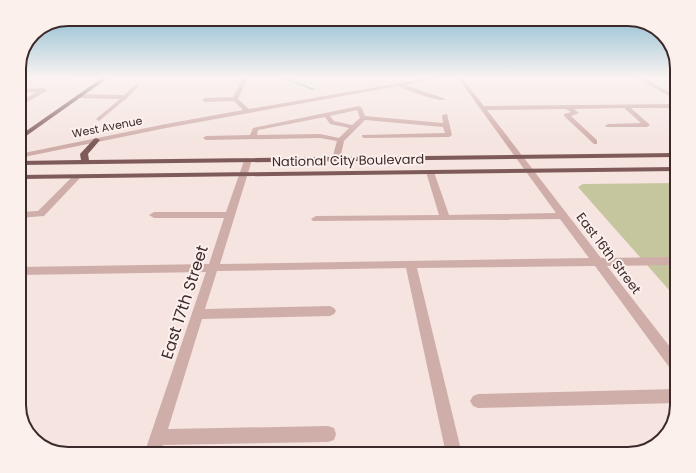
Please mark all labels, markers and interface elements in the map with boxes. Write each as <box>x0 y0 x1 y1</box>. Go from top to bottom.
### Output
street label: West Avenue <box>70 112 144 142</box>
street label: National City Boulevard <box>272 150 424 171</box>
street label: East 16th Street <box>572 209 646 298</box>
street label: East 17th Street <box>155 242 214 362</box>

